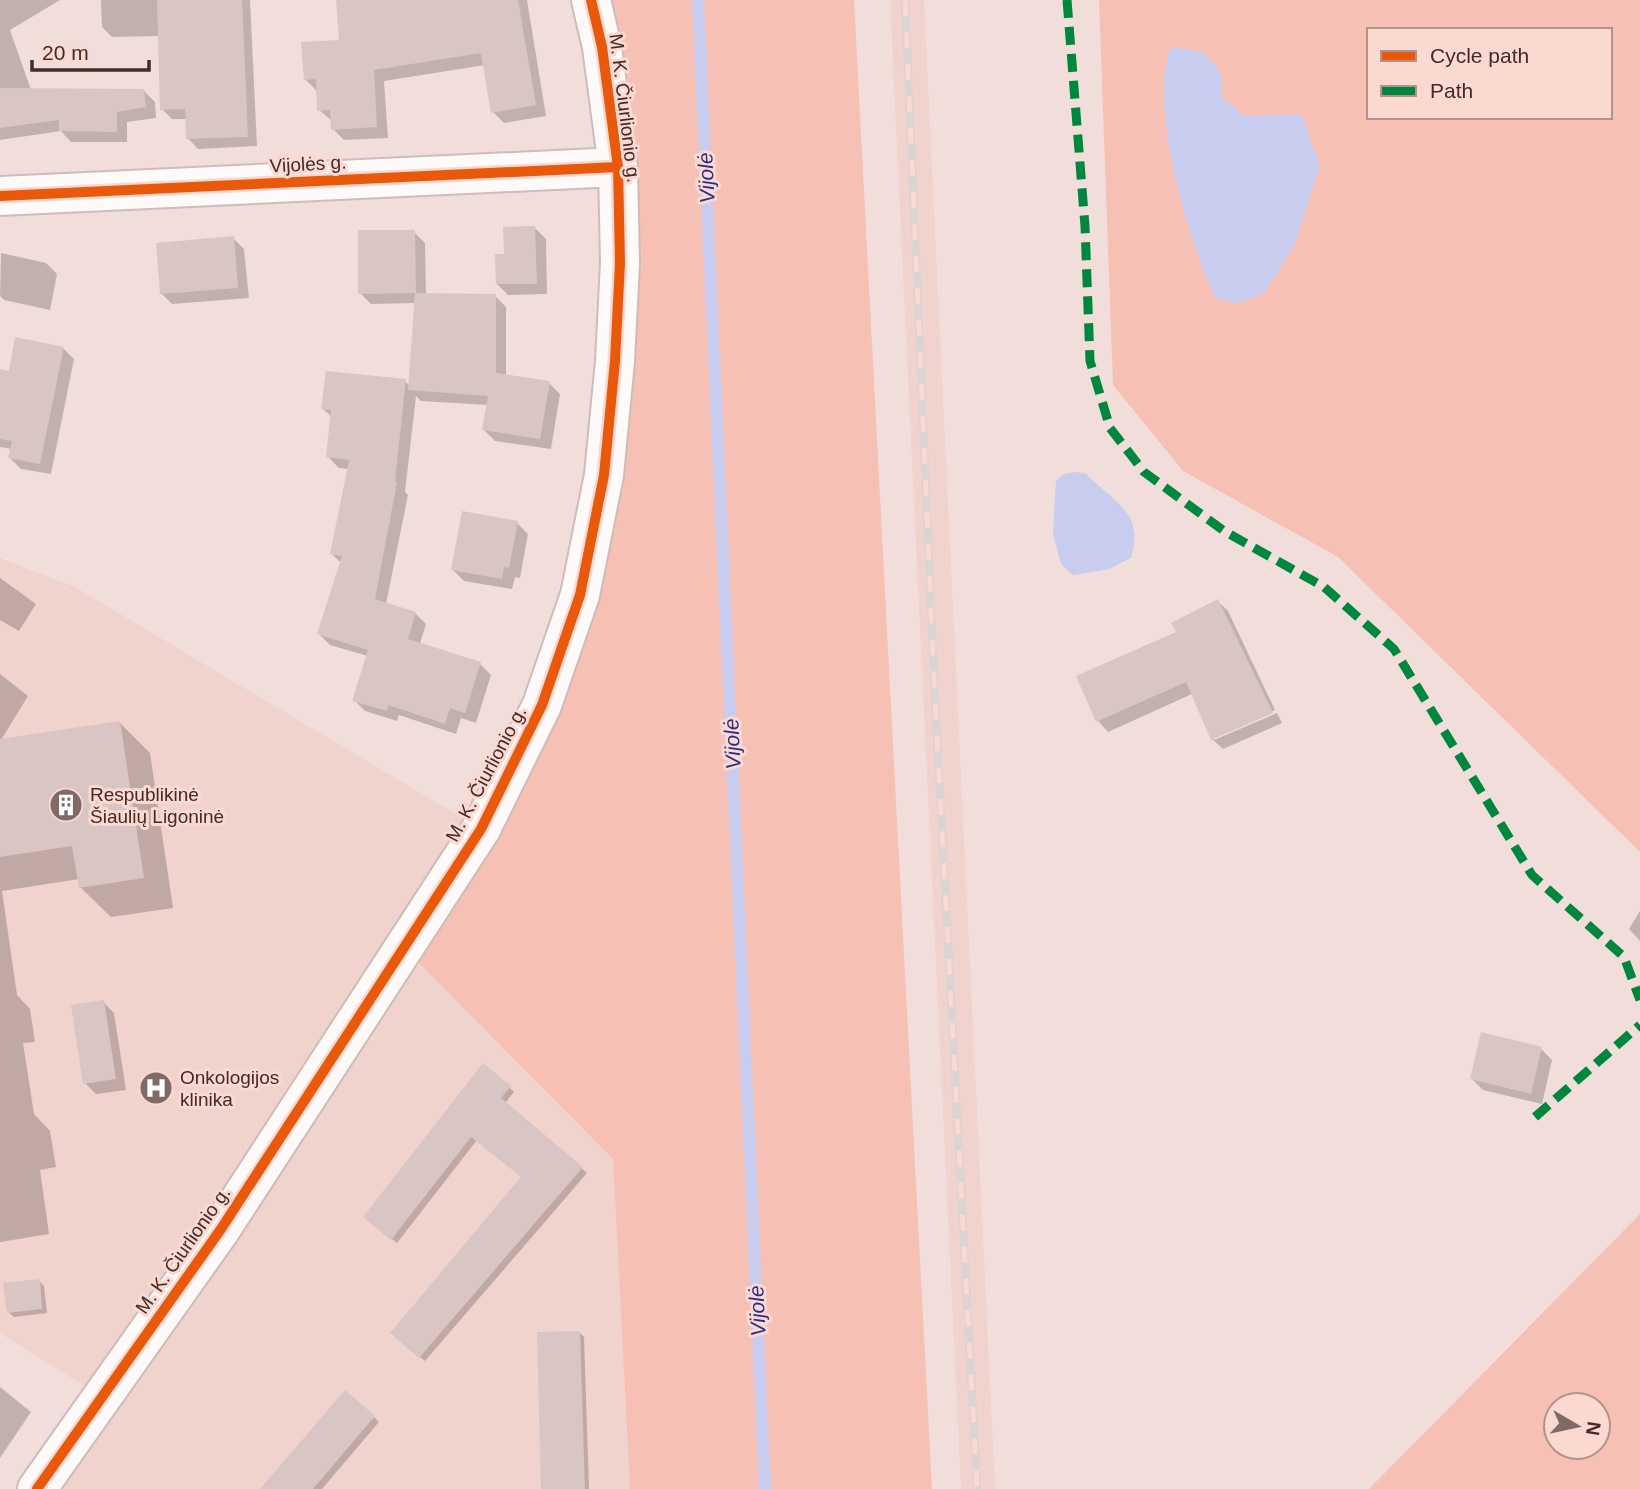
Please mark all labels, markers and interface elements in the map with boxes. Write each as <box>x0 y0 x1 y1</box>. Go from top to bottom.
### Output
scale bar <box>32 28 149 72</box>
legend <box>1367 28 1612 119</box>
street label: M. K. Čiurlionio g. <box>605 32 645 184</box>
text: 20 m <box>42 41 89 64</box>
text: Cycle path <box>1430 44 1529 67</box>
text: Path <box>1430 79 1473 102</box>
street label: Vijolės g. <box>269 152 347 176</box>
water label: Vijolė <box>693 152 719 204</box>
street label: M. K. Čiurlionio g. <box>442 703 530 845</box>
water label: Vijolė <box>719 718 745 770</box>
place label: Respublikinė Šiaulių Ligoninė <box>90 784 224 827</box>
building icon: Respublikinė Šiaulių Ligoninė <box>47 786 85 824</box>
place label: Onkologijos klinika <box>180 1067 279 1110</box>
hospital icon: Onkologijos klinika <box>137 1069 175 1107</box>
street label: M. K. Čiurlionio g. <box>131 1183 235 1317</box>
water label: Vijolė <box>744 1285 770 1337</box>
north arrow <box>1542 1391 1612 1461</box>
text: N <box>1582 1420 1605 1437</box>

